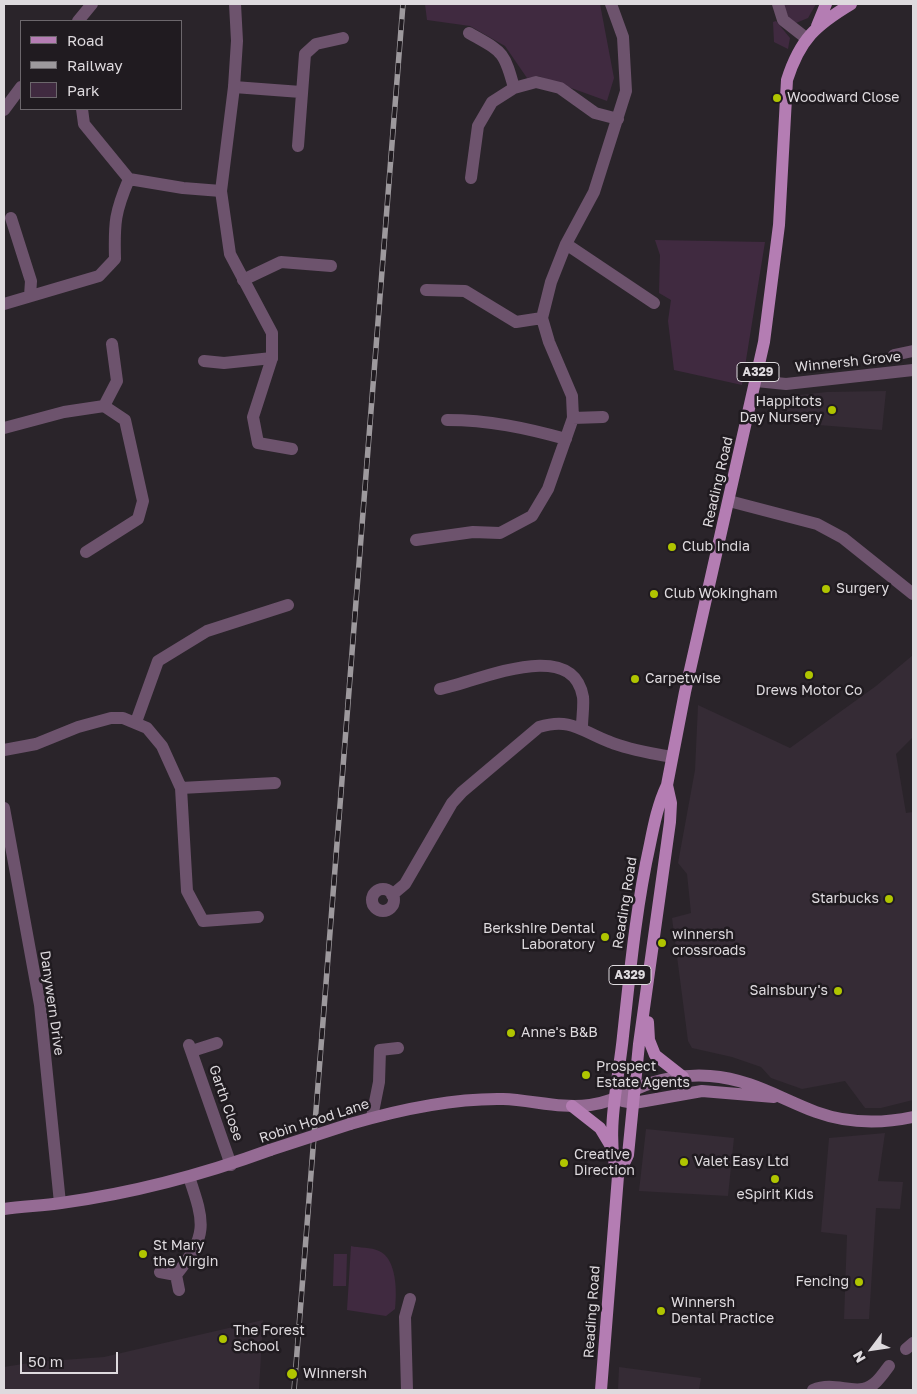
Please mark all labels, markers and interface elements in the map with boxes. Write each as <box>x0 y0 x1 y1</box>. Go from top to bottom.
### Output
legend <box>20 20 182 110</box>
text: Road <box>67 31 104 49</box>
text: Railway <box>67 56 123 74</box>
text: Park <box>67 81 99 99</box>
place label: Woodward Close <box>787 90 899 106</box>
marker: Woodward Close <box>771 92 783 104</box>
street label: Winnersh Grove <box>794 348 902 376</box>
road number: A329 <box>737 362 779 382</box>
place label: Happitots Day Nursery <box>739 394 822 427</box>
marker: Happitots Day Nursery <box>826 404 838 416</box>
street label: Reading Road <box>699 435 737 529</box>
place label: Club India <box>682 539 750 555</box>
marker: Club India <box>666 541 678 553</box>
place label: Surgery <box>836 581 889 597</box>
marker: Surgery <box>820 583 832 595</box>
place label: Club Wokingham <box>664 586 778 602</box>
marker: Club Wokingham <box>648 588 660 600</box>
marker: Drews Motor Co <box>803 669 815 681</box>
place label: Carpetwise <box>645 671 721 687</box>
marker: Carpetwise <box>629 673 641 685</box>
place label: Drews Motor Co <box>756 683 862 699</box>
street label: Reading Road <box>609 856 641 950</box>
place label: Starbucks <box>811 891 879 907</box>
marker: Starbucks <box>883 893 895 905</box>
place label: Berkshire Dental Laboratory <box>483 921 595 954</box>
place label: winnersh crossroads <box>672 927 746 960</box>
marker: Berkshire Dental Laboratory <box>599 931 611 943</box>
marker: winnersh crossroads <box>656 937 668 949</box>
street label: Danywern Drive <box>36 949 68 1057</box>
road number: A329 <box>609 966 651 984</box>
place label: Sainsbury's <box>749 983 828 999</box>
marker: Sainsbury's <box>832 985 844 997</box>
place label: Anne's B&B <box>521 1025 598 1041</box>
marker: Anne's B&B <box>505 1027 517 1039</box>
place label: Prospect Estate Agents <box>596 1059 690 1092</box>
street label: Garth Close <box>205 1063 247 1143</box>
marker: Prospect Estate Agents <box>580 1069 592 1081</box>
street label: Robin Hood Lane <box>257 1095 371 1147</box>
place label: Creative Direction <box>574 1147 635 1180</box>
place label: Valet Easy Ltd <box>694 1154 789 1170</box>
marker: Valet Easy Ltd <box>678 1156 690 1168</box>
marker: Creative Direction <box>558 1157 570 1169</box>
marker: eSpirit Kids <box>769 1173 781 1185</box>
place label: eSpirit Kids <box>736 1187 814 1203</box>
place label: St Mary the Virgin <box>153 1238 218 1270</box>
marker: St Mary the Virgin <box>137 1248 149 1260</box>
street label: Reading Road <box>580 1265 604 1359</box>
place label: Fencing <box>795 1274 849 1290</box>
marker: Fencing <box>853 1276 865 1288</box>
place label: Winnersh Dental Practice <box>671 1295 774 1328</box>
marker: Winnersh Dental Practice <box>655 1305 667 1317</box>
place label: The Forest School <box>233 1323 305 1355</box>
north arrow <box>847 1324 897 1374</box>
marker: The Forest School <box>217 1333 229 1345</box>
scale bar <box>22 1342 120 1374</box>
text: N <box>849 1348 869 1366</box>
text: 50 m <box>28 1352 63 1370</box>
place label: Winnersh <box>303 1366 367 1382</box>
marker: Winnersh <box>285 1367 299 1381</box>

